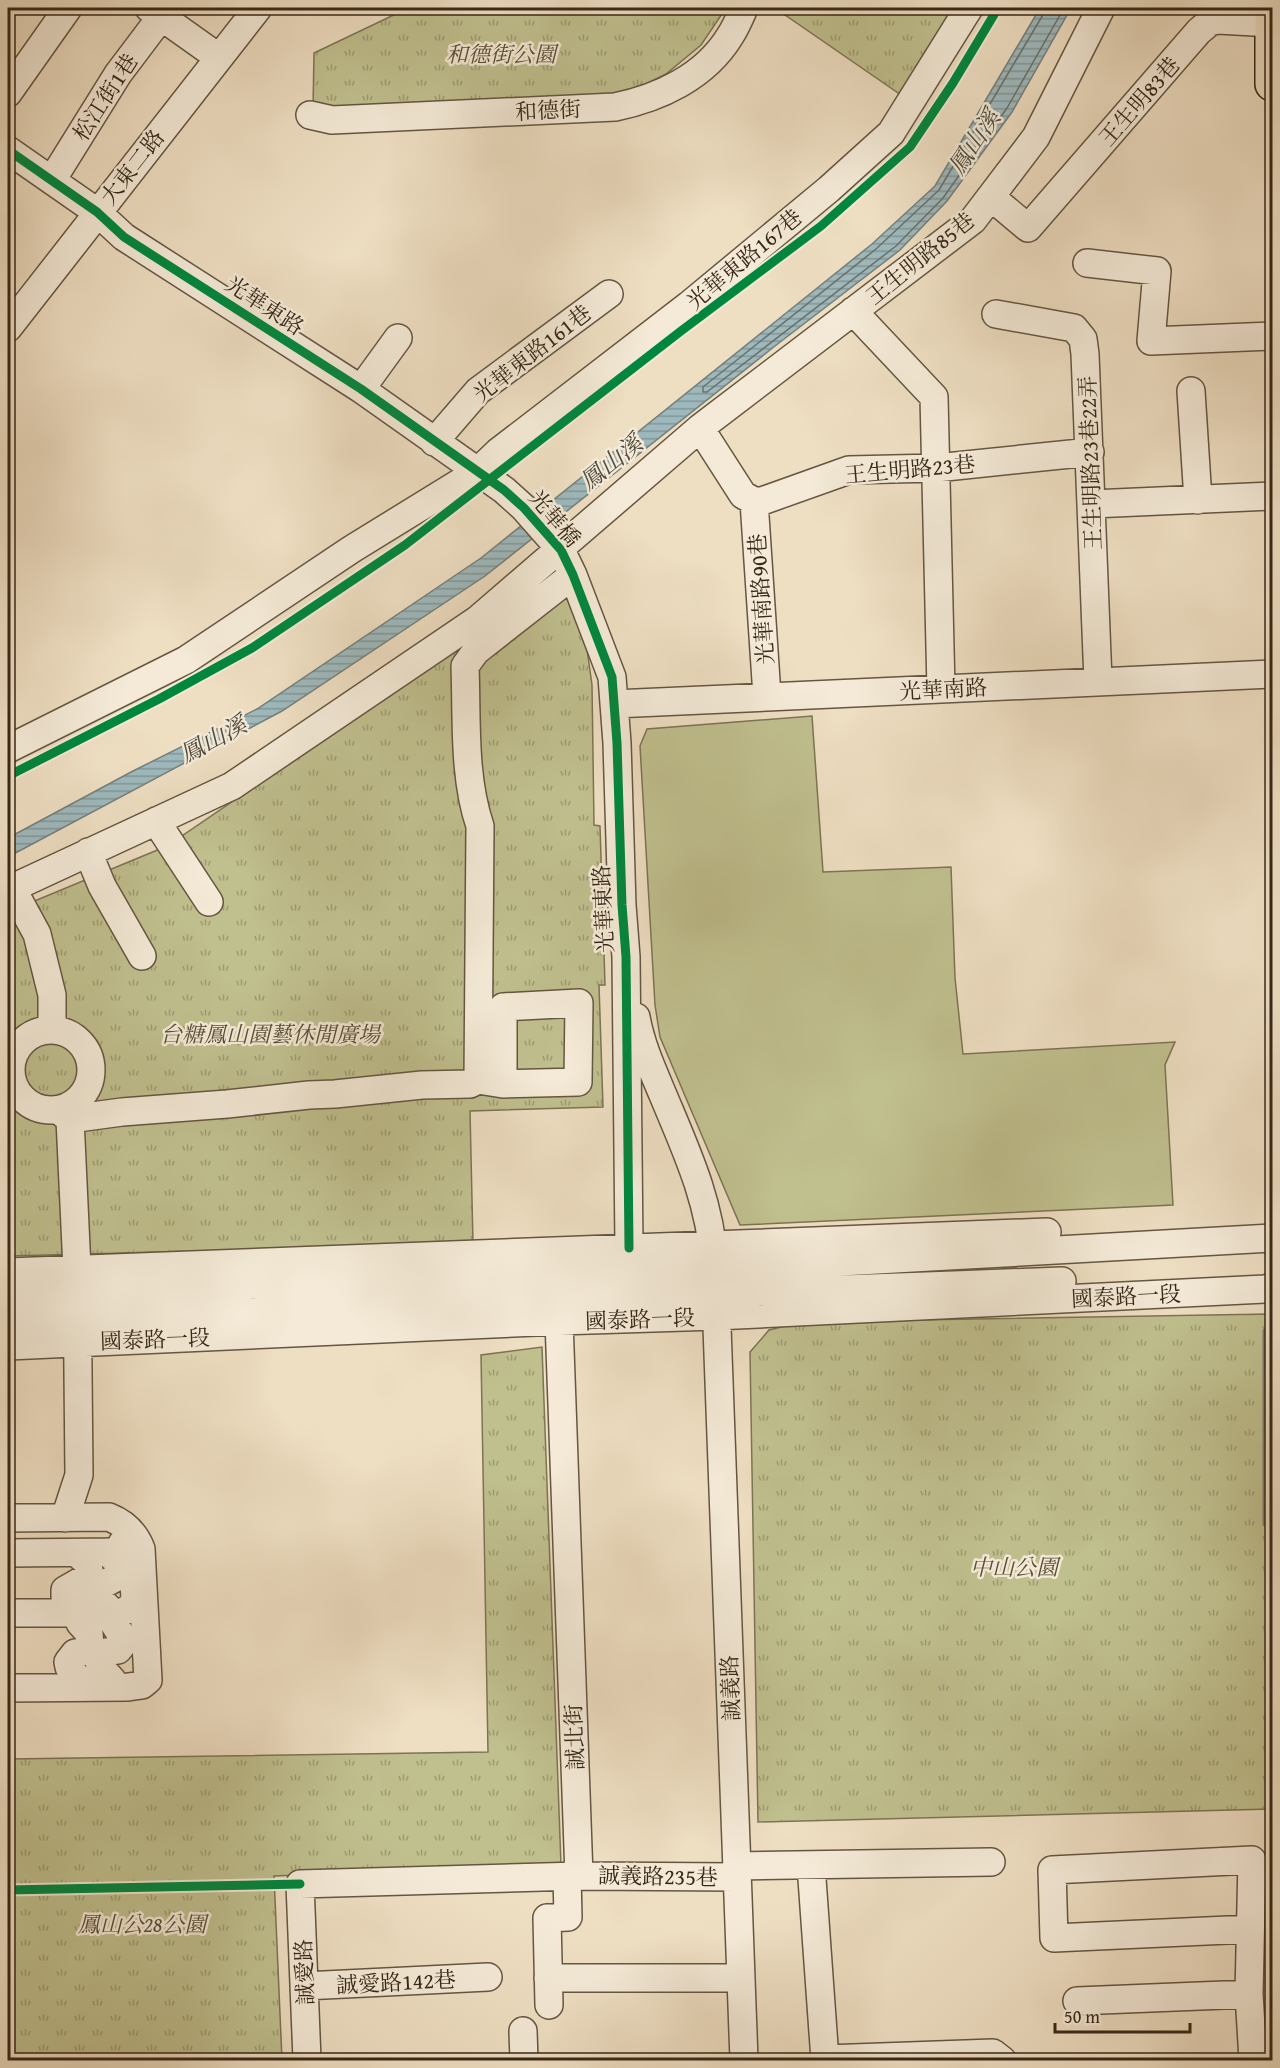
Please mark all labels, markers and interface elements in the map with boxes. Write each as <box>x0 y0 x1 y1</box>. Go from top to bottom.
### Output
park label: 和德街公園 <box>446 38 559 70</box>
street label: 松江街1巷 <box>65 47 145 147</box>
street label: 王生明83巷 <box>1091 49 1187 153</box>
street label: 和德街 <box>514 92 582 128</box>
water label: 鳳山溪 <box>939 100 1010 182</box>
street label: 大東二路 <box>92 122 172 212</box>
street label: 光華東路167巷 <box>679 201 809 317</box>
street label: 王生明路85巷 <box>859 204 981 312</box>
street label: 光華東路 <box>219 268 311 342</box>
street label: 光華東路161巷 <box>466 297 598 409</box>
street label: 王生明路23巷22弄 <box>1071 375 1109 551</box>
water label: 鳳山溪 <box>572 424 652 498</box>
street label: 王生明路23巷 <box>843 447 977 491</box>
street label: 光華橋 <box>522 482 588 554</box>
street label: 光華南路90巷 <box>740 532 782 666</box>
street label: 光華南路 <box>898 671 988 707</box>
water label: 鳳山溪 <box>173 705 256 771</box>
street label: 光華東路 <box>585 864 621 954</box>
park label: 台糖鳳山園藝休閒廣場 <box>160 1018 382 1050</box>
street label: 國泰路一段 <box>1070 1277 1182 1315</box>
street label: 國泰路一段 <box>584 1301 696 1337</box>
street label: 國泰路一段 <box>99 1321 211 1357</box>
park label: 中山公園 <box>970 1551 1061 1583</box>
street label: 誠義路 <box>713 1654 747 1722</box>
street label: 誠北街 <box>557 1703 591 1771</box>
street label: 誠義路235巷 <box>598 1859 718 1893</box>
park label: 鳳山公28公園 <box>78 1908 209 1940</box>
street label: 誠愛路 <box>287 1938 321 2006</box>
street label: 誠愛路142巷 <box>335 1963 457 2001</box>
scale bar <box>1055 1996 1190 2034</box>
text: 50 m <box>1064 2003 1100 2030</box>

